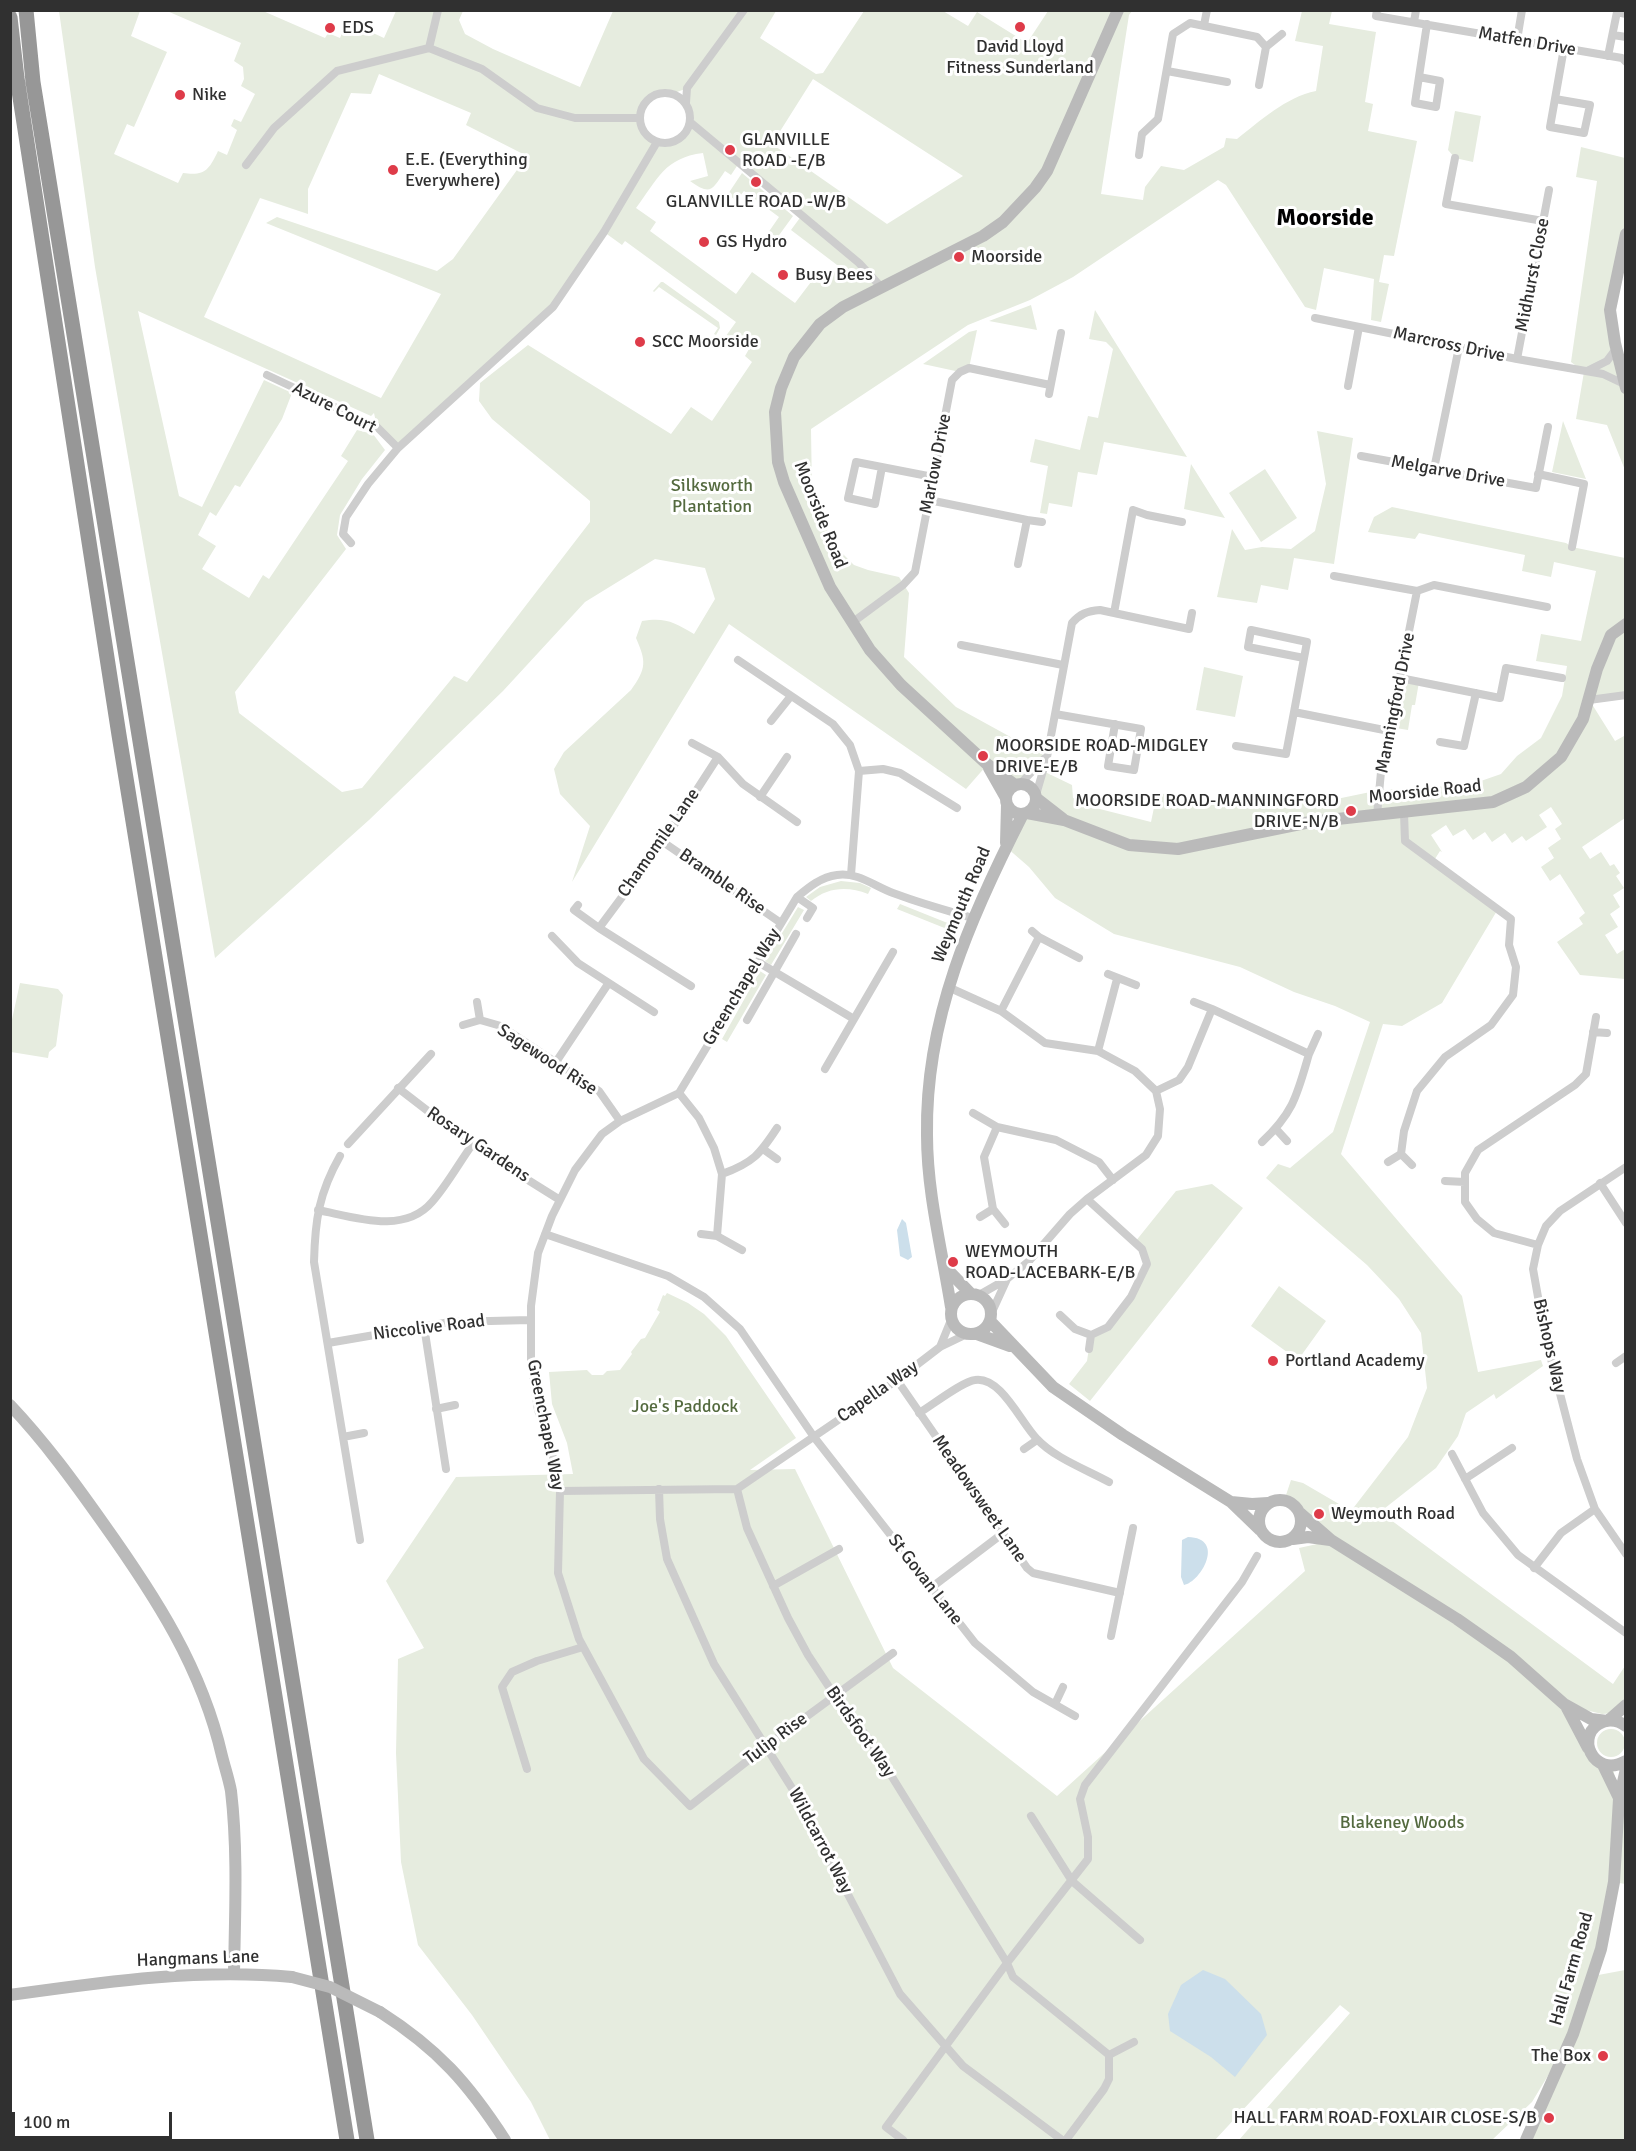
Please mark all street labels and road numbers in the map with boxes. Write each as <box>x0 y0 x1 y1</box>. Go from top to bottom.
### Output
street label: Matfen Drive <box>1476 23 1578 61</box>
street label: Midhurst Close <box>1511 216 1555 334</box>
street label: Marcross Drive <box>1391 323 1507 367</box>
street label: Azure Court <box>288 378 380 438</box>
street label: Marlow Drive <box>916 412 956 516</box>
street label: Melgarve Drive <box>1389 451 1507 493</box>
street label: Moorside Road <box>789 458 851 572</box>
street label: Manningford Drive <box>1372 631 1420 775</box>
street label: Moorside Road <box>1367 775 1483 809</box>
street label: Chamomile Lane <box>613 784 705 902</box>
street label: Bramble Rise <box>675 844 769 920</box>
street label: Weymouth Road <box>928 844 996 966</box>
street label: Greenchapel Way <box>699 924 785 1050</box>
street label: Sagewood Rise <box>493 1020 601 1100</box>
street label: Rosary Gardens <box>422 1103 534 1187</box>
street label: Bishops Way <box>1528 1297 1570 1395</box>
street label: Niccolive Road <box>372 1310 486 1346</box>
street label: Capella Way <box>833 1356 923 1428</box>
street label: Greenchapel Way <box>522 1358 568 1492</box>
street label: Meadowsweet Lane <box>927 1431 1031 1567</box>
street label: St Govan Lane <box>883 1530 967 1630</box>
street label: Birdsfoot Way <box>821 1682 899 1782</box>
street label: Tulip Rise <box>740 1708 812 1770</box>
street label: Wildcarrot Way <box>783 1784 857 1898</box>
street label: Hall Farm Road <box>1545 1910 1599 2028</box>
street label: Hangmans Lane <box>136 1946 260 1972</box>

